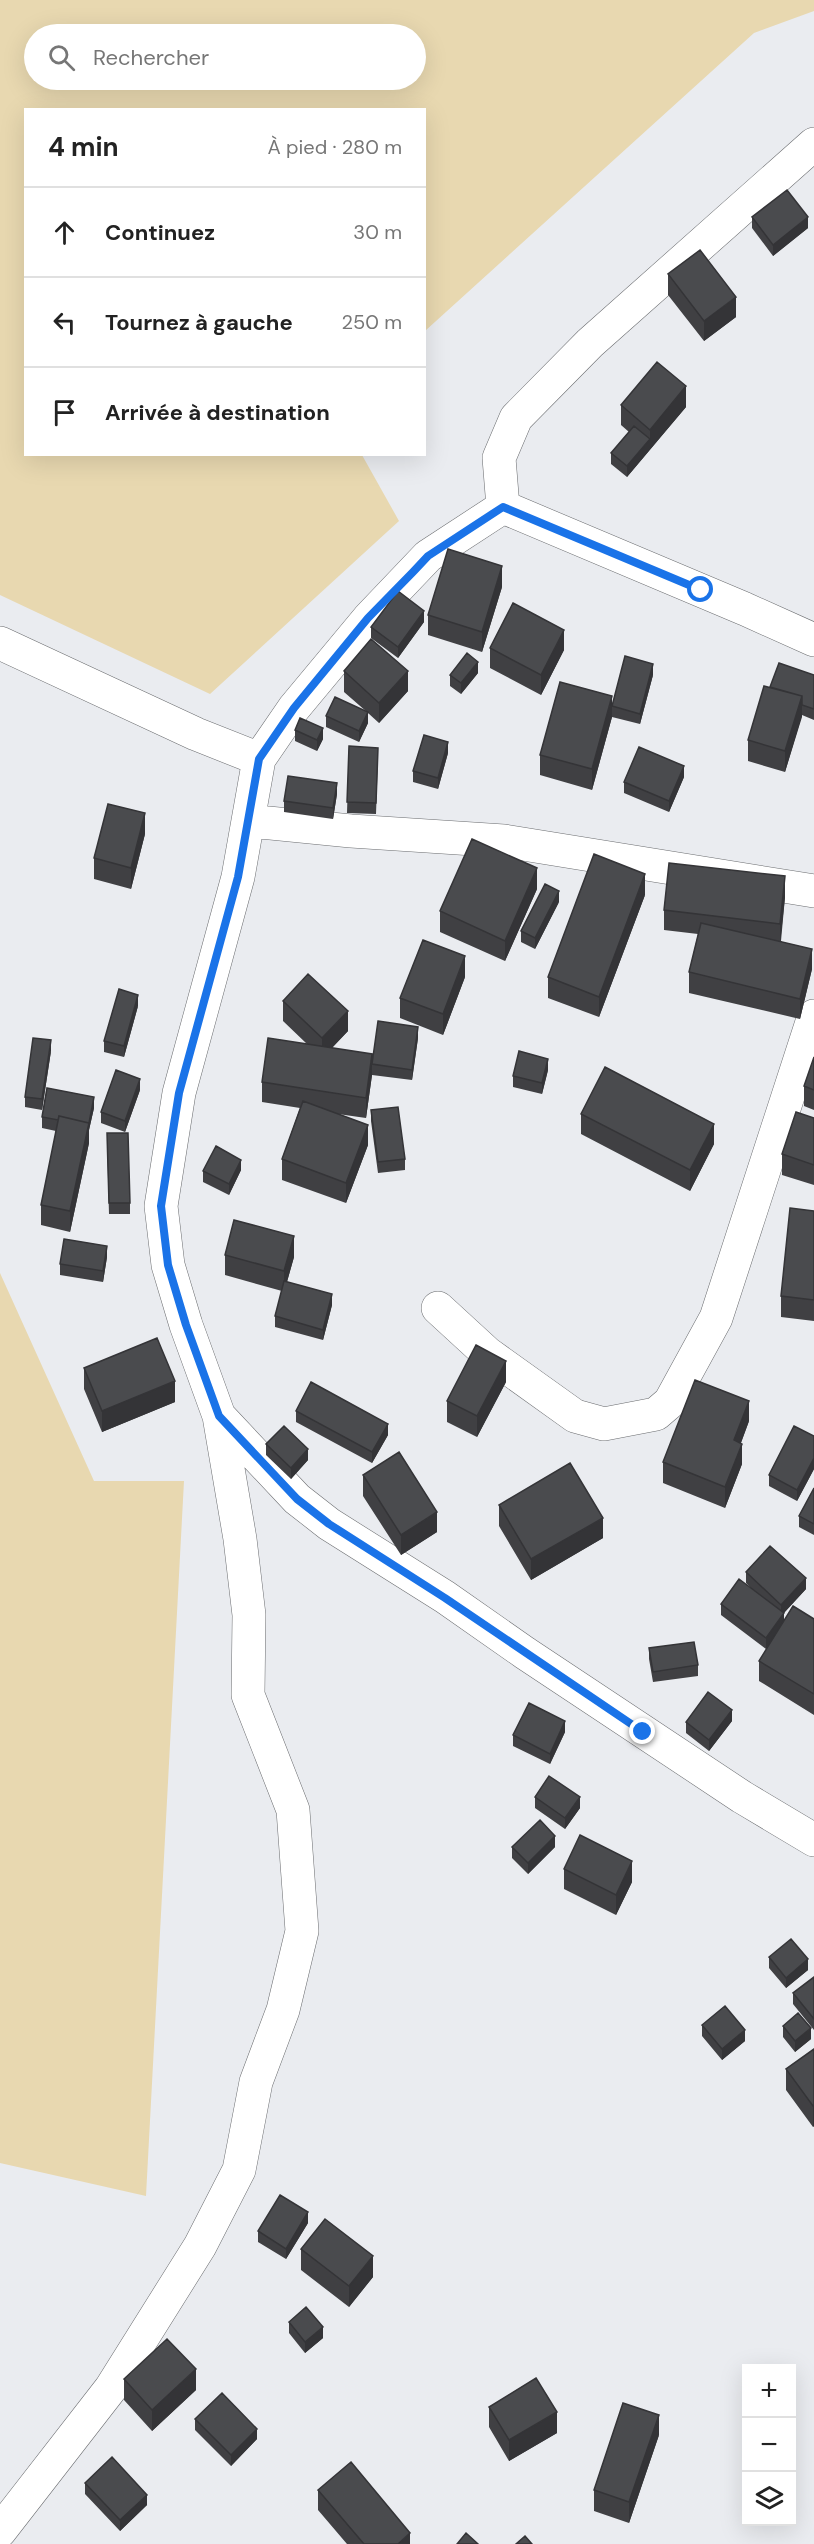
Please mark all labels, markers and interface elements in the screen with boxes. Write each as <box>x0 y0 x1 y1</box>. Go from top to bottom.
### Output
search box <box>24 24 426 90</box>
icon: search <box>45 41 78 74</box>
text: Rechercher <box>93 43 209 72</box>
text: 4 min <box>48 130 119 164</box>
text: À pied · 280 m <box>267 134 402 160</box>
icon: ahead <box>48 216 81 249</box>
text: Continuez <box>105 218 215 247</box>
text: 30 m <box>353 219 402 245</box>
icon: left <box>48 306 81 339</box>
text: Tournez à gauche <box>105 308 293 337</box>
text: 250 m <box>341 309 402 335</box>
icon: arrive <box>48 396 81 429</box>
text: Arrivée à destination <box>105 398 330 427</box>
route start <box>687 576 713 602</box>
route end <box>629 1718 655 1744</box>
map controls <box>742 2364 796 2526</box>
button: + <box>742 2364 796 2418</box>
button: − <box>742 2418 796 2472</box>
button: layers <box>742 2472 796 2526</box>

